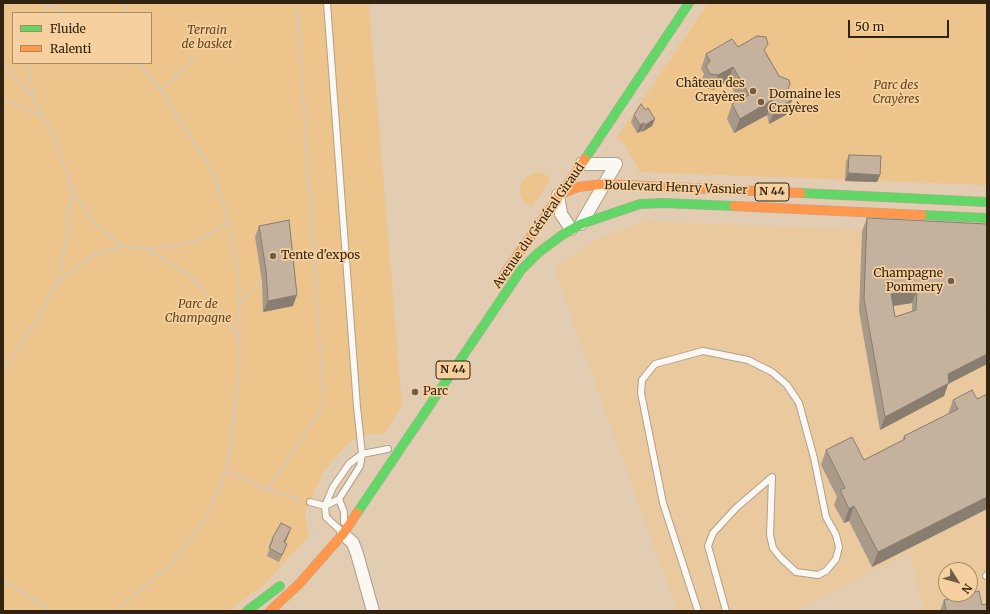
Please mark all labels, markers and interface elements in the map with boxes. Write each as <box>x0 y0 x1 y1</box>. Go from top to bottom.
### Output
legend <box>12 12 152 64</box>
scale bar <box>850 12 951 38</box>
text: 50 m <box>855 19 884 34</box>
text: Fluide <box>50 21 86 36</box>
park label: Terrain de basket <box>182 24 232 52</box>
text: Ralenti <box>50 41 91 56</box>
place label: Château des Crayères <box>676 77 745 105</box>
park label: Parc des Crayères <box>873 79 919 107</box>
marker: Château des Crayères <box>748 86 758 96</box>
place label: Domaine les Crayères <box>769 88 841 116</box>
marker: Domaine les Crayères <box>756 97 766 107</box>
street label: Avenue du Général Giraud <box>490 161 588 291</box>
street label: Boulevard Henry Vasnier <box>604 178 748 198</box>
road number: N 44 <box>755 183 789 201</box>
place label: Tente d'expos <box>281 249 360 263</box>
marker: Tente d'expos <box>268 251 278 261</box>
place label: Champagne Pommery <box>874 267 943 295</box>
marker: Champagne Pommery <box>946 276 956 286</box>
park label: Parc de Champagne <box>165 298 231 326</box>
road number: N 44 <box>436 361 470 379</box>
place label: Parc <box>423 385 448 399</box>
marker: Parc <box>410 387 420 397</box>
north arrow <box>938 562 978 602</box>
text: N <box>959 581 975 596</box>

